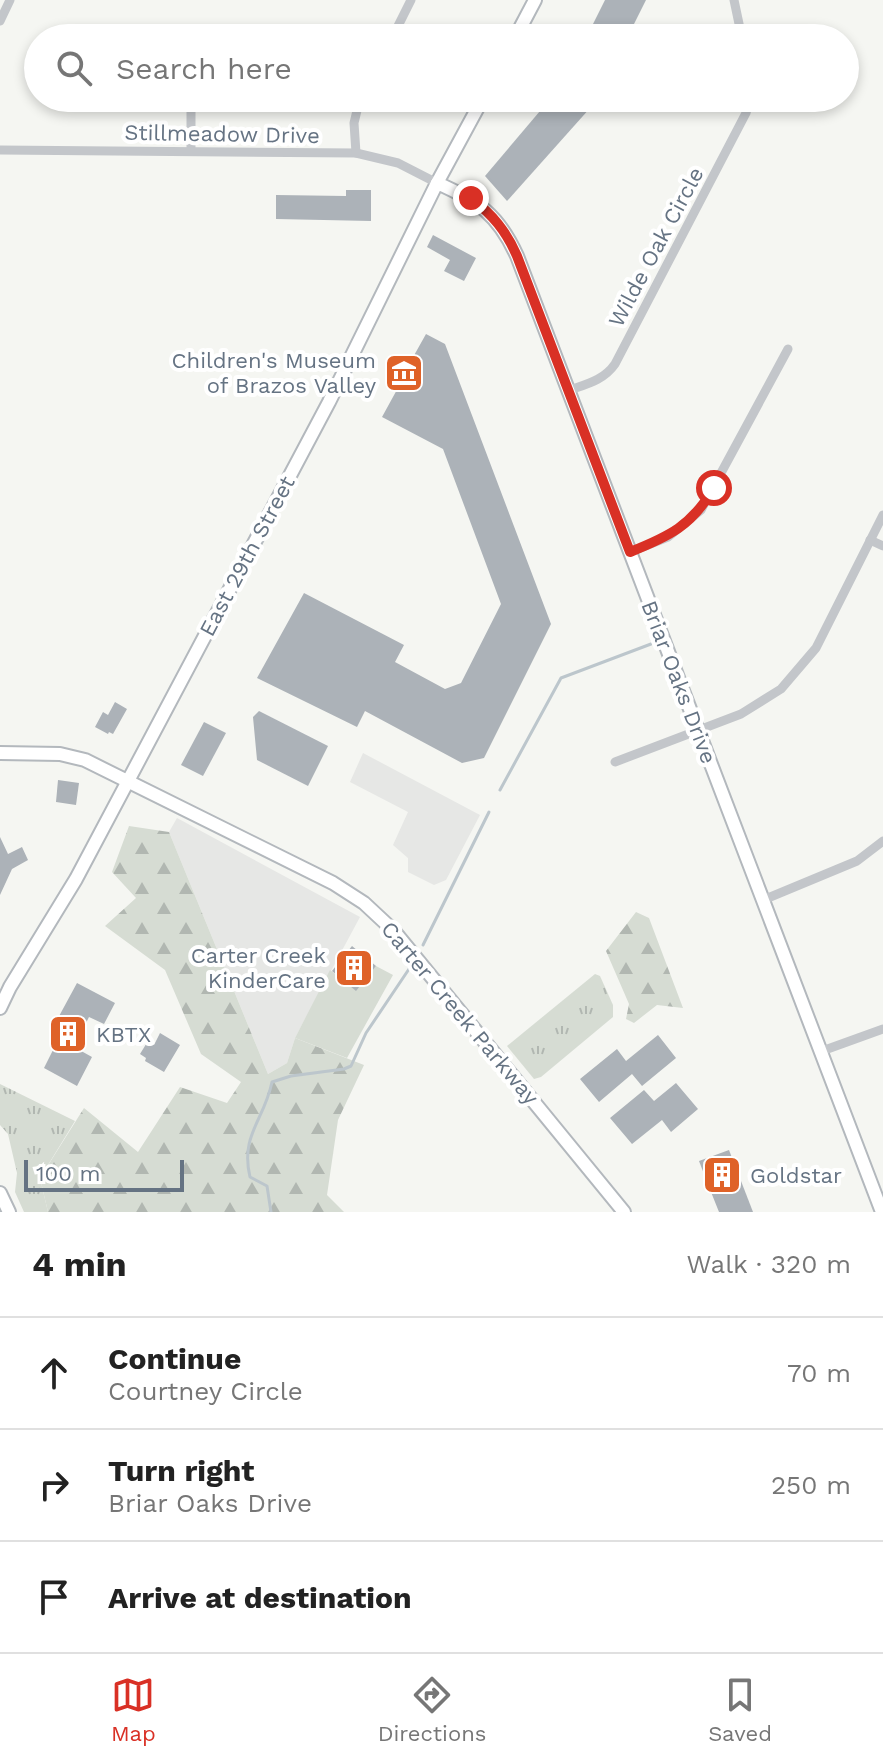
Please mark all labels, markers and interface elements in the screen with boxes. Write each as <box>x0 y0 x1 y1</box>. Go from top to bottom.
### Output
search box <box>24 24 859 112</box>
icon: search <box>52 46 96 90</box>
text: Search here <box>116 51 292 86</box>
street label: Stillmeadow Drive <box>124 120 320 148</box>
street label: Wilde Oak Circle <box>603 163 709 331</box>
route end <box>453 180 489 216</box>
place label: Children's Museum of Brazos Valley <box>172 348 377 398</box>
museum icon: Children's Museum of Brazos Valley <box>383 352 425 394</box>
route start <box>696 470 732 506</box>
street label: East 29th Street <box>194 472 300 640</box>
street label: Briar Oaks Drive <box>636 597 722 767</box>
street label: Carter Creek Parkway <box>376 916 544 1110</box>
place label: Carter Creek KinderCare <box>191 943 326 993</box>
building icon: Carter Creek KinderCare <box>333 947 375 989</box>
building icon: KBTX <box>47 1013 89 1055</box>
place label: KBTX <box>96 1022 151 1047</box>
building icon: Goldstar <box>701 1154 743 1196</box>
scale bar <box>24 1156 184 1192</box>
text: 100 m <box>36 1161 100 1186</box>
place label: Goldstar <box>750 1163 842 1188</box>
text: 4 min <box>32 1244 127 1284</box>
text: Walk · 320 m <box>686 1249 851 1279</box>
text: Continue <box>108 1341 241 1376</box>
icon: ahead <box>32 1351 76 1395</box>
text: 70 m <box>787 1358 851 1388</box>
text: Courtney Circle <box>108 1376 303 1406</box>
text: Turn right <box>108 1453 254 1488</box>
icon: right <box>32 1463 76 1507</box>
text: 250 m <box>771 1470 851 1500</box>
text: Briar Oaks Drive <box>108 1488 312 1518</box>
icon: arrive <box>32 1575 76 1619</box>
text: Arrive at destination <box>108 1580 412 1615</box>
tab: Map <box>111 1673 156 1746</box>
tab: Directions <box>378 1673 486 1746</box>
tab: Saved <box>708 1673 772 1746</box>

